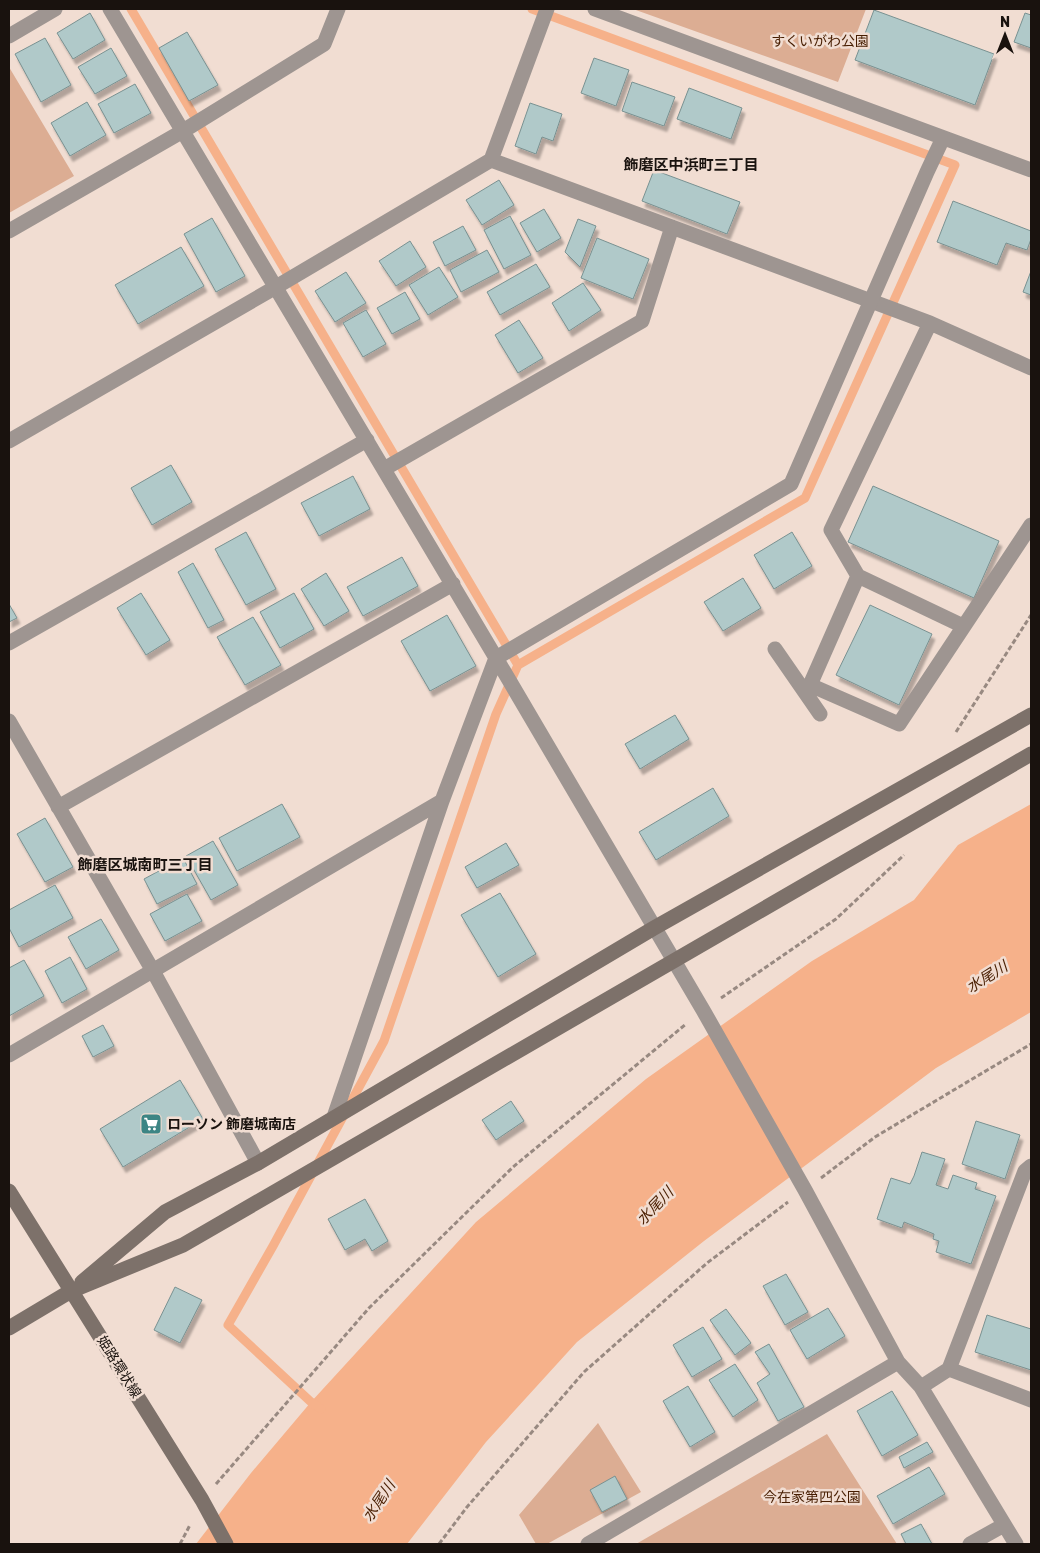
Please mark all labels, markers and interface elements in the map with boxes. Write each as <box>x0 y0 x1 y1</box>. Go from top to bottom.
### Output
north arrow <box>980 10 1030 60</box>
text: N <box>1000 14 1010 31</box>
park label: すくいがわ公園 <box>771 33 869 50</box>
district label: 飾磨区中浜町三丁目 <box>623 156 759 174</box>
district label: 飾磨区城南町三丁目 <box>77 856 213 874</box>
water label: 水尾川 <box>963 956 1013 997</box>
supermarket icon: ローソン 飾磨城南店 <box>139 1112 163 1136</box>
place label: ローソン 飾磨城南店 <box>167 1116 296 1133</box>
water label: 水尾川 <box>633 1182 678 1228</box>
street label: 姫路環状線 <box>93 1333 145 1401</box>
water label: 水尾川 <box>359 1476 400 1525</box>
park label: 今在家第四公園 <box>763 1489 861 1506</box>

